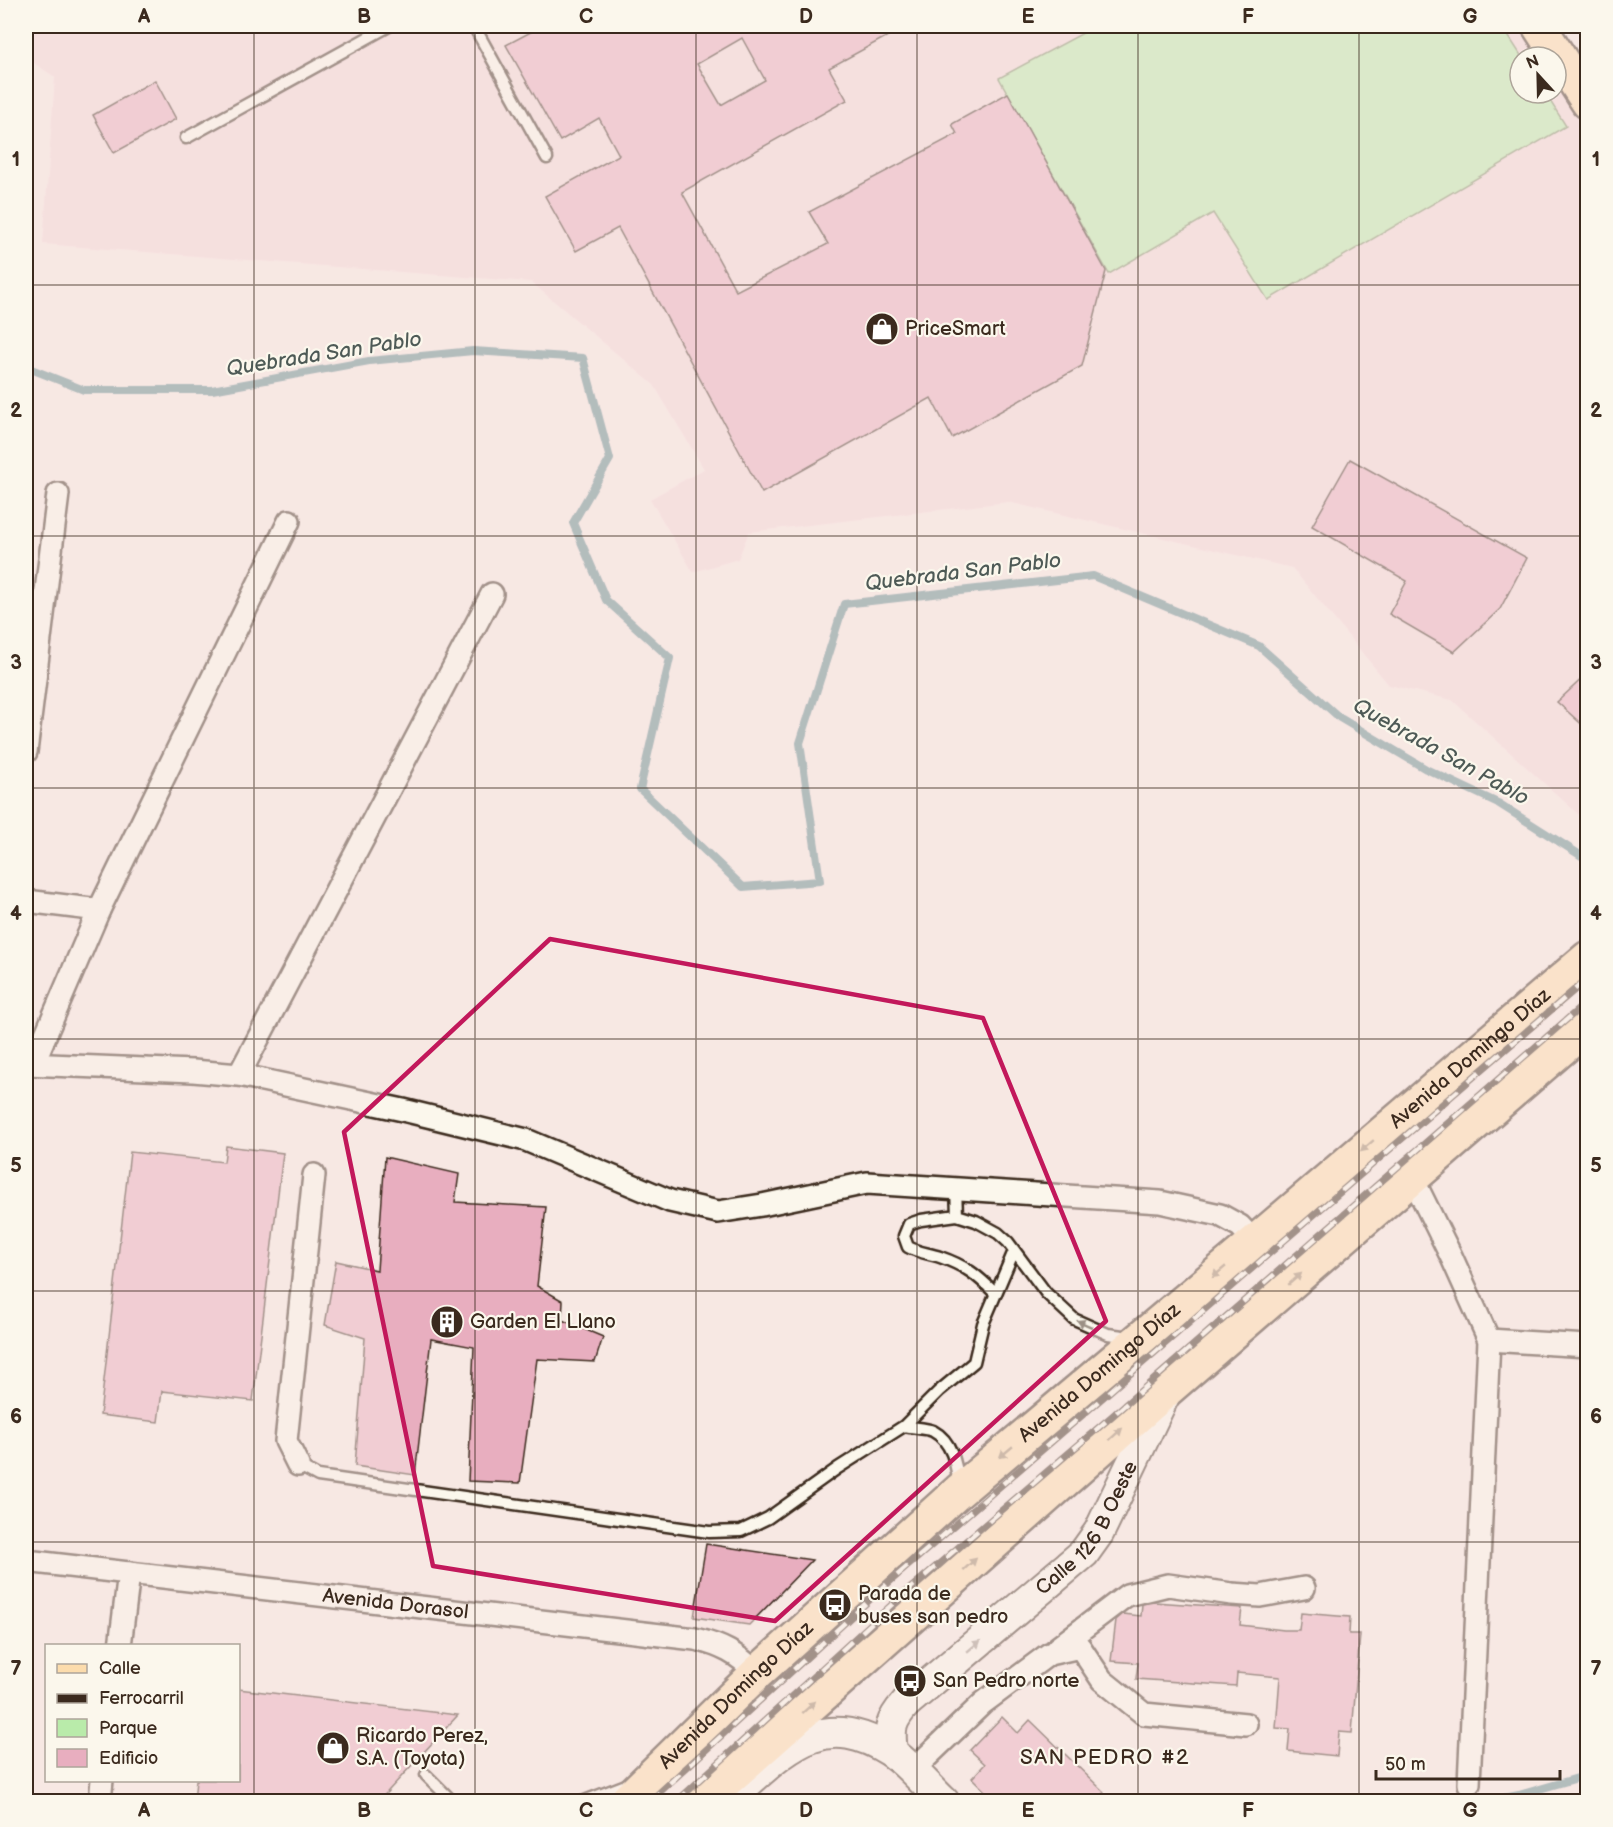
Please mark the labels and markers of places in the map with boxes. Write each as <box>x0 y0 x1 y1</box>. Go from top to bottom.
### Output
shop icon: PriceSmart <box>864 311 900 347</box>
place label: PriceSmart <box>905 317 1006 341</box>
building icon: Garden El Llano <box>429 1304 465 1340</box>
place label: Garden El Llano <box>470 1310 616 1334</box>
place label: Parada de buses san pedro <box>858 1582 1008 1629</box>
bus stop icon: Parada de buses san pedro <box>817 1587 853 1623</box>
bus stop icon: San Pedro norte <box>892 1663 928 1699</box>
place label: San Pedro norte <box>933 1669 1079 1693</box>
place label: Ricardo Perez, S.A. (Toyota) <box>356 1724 488 1771</box>
shop icon: Ricardo Perez, S.A. (Toyota) <box>315 1730 351 1766</box>

